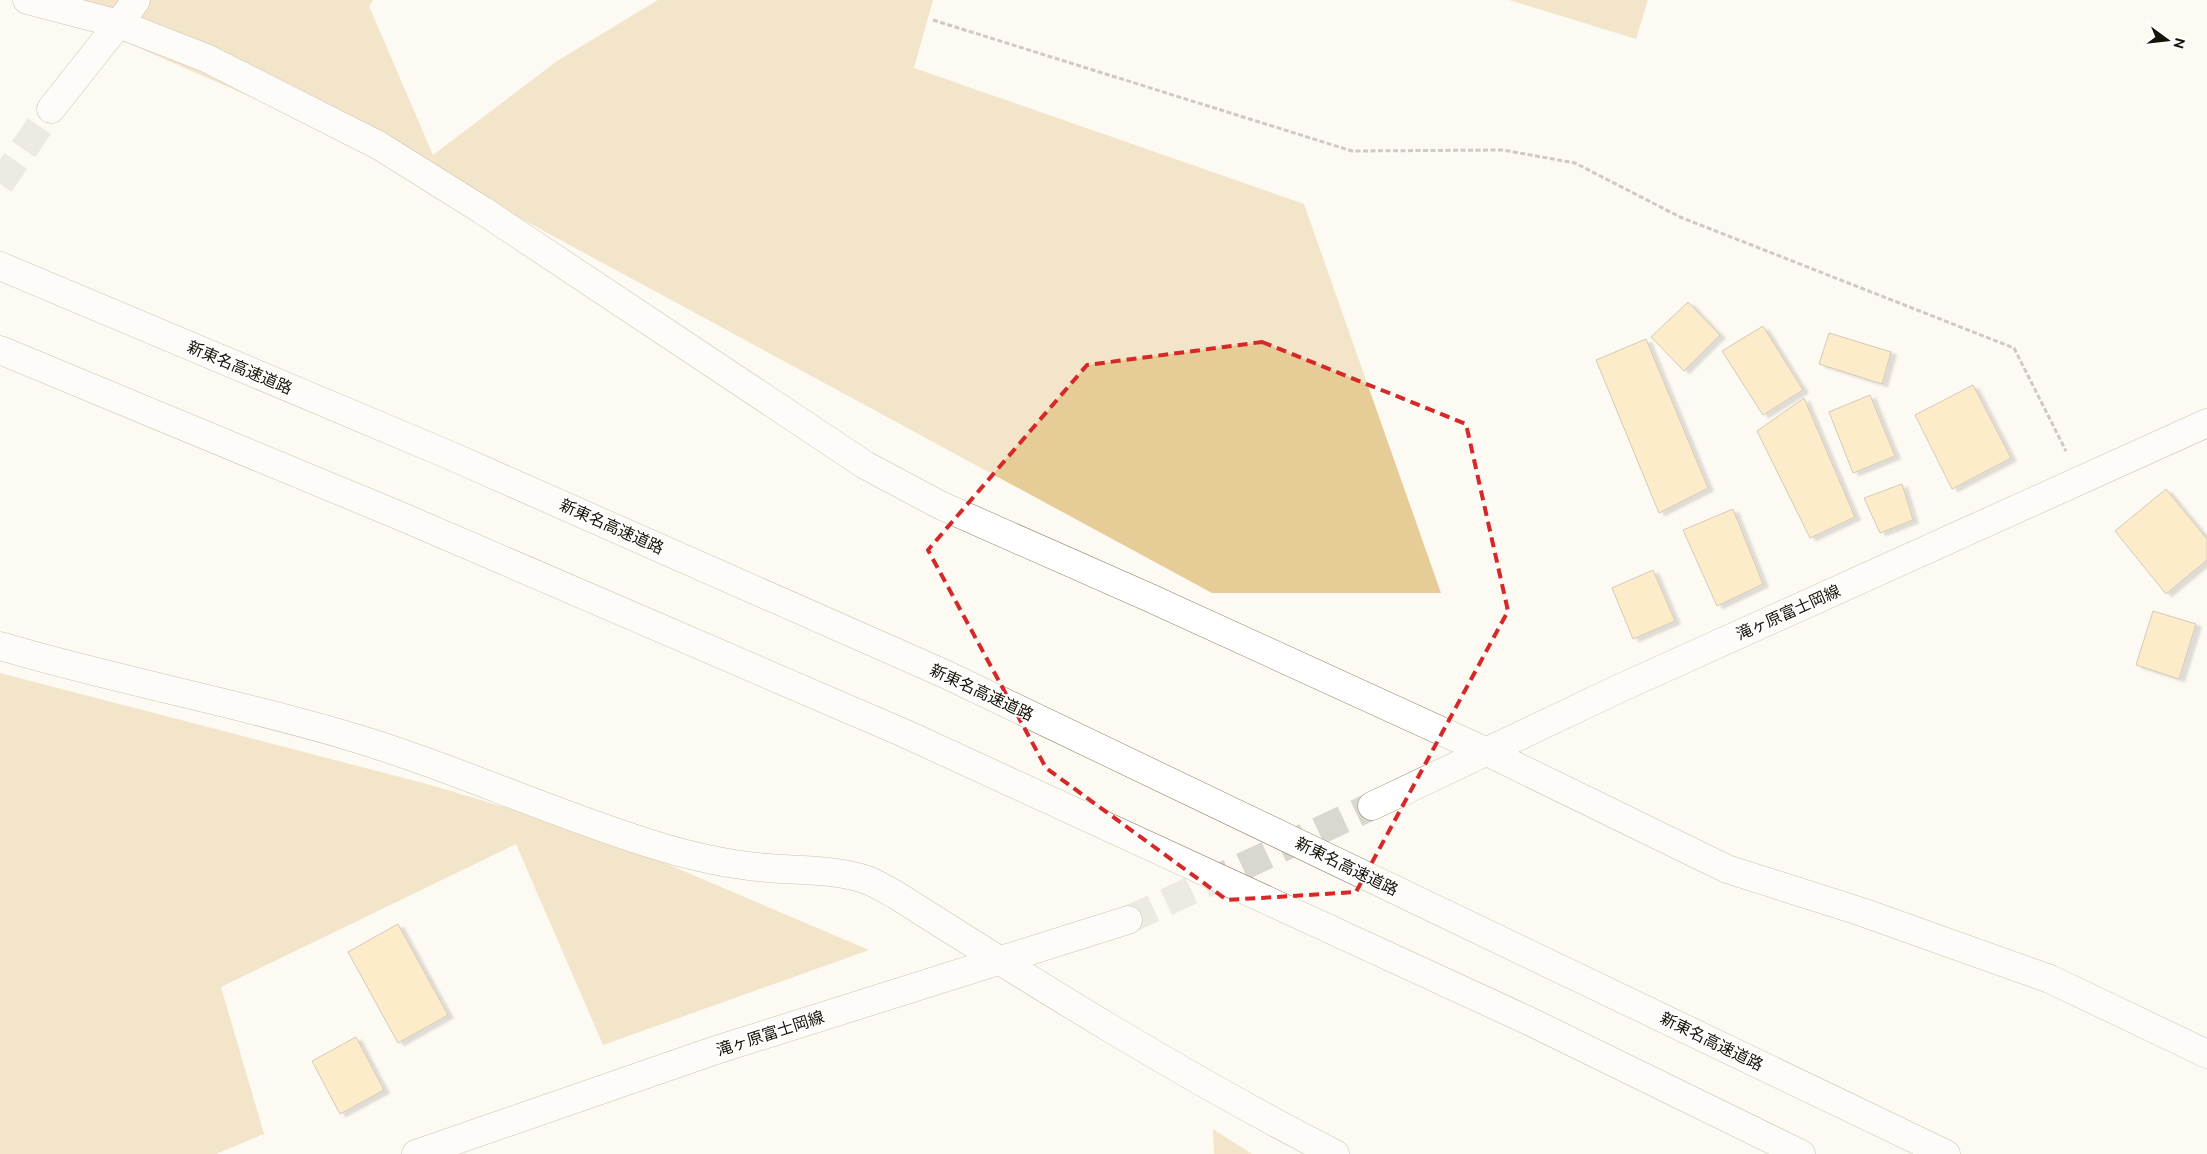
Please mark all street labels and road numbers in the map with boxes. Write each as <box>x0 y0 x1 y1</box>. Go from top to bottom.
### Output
street label: 新東名高速道路 <box>185 337 295 397</box>
street label: 新東名高速道路 <box>557 495 667 557</box>
street label: 滝ヶ原富士岡線 <box>1733 581 1843 643</box>
street label: 新東名高速道路 <box>927 660 1037 724</box>
street label: 新東名高速道路 <box>1293 833 1401 899</box>
street label: 滝ヶ原富士岡線 <box>714 1007 826 1059</box>
street label: 新東名高速道路 <box>1658 1008 1766 1074</box>

